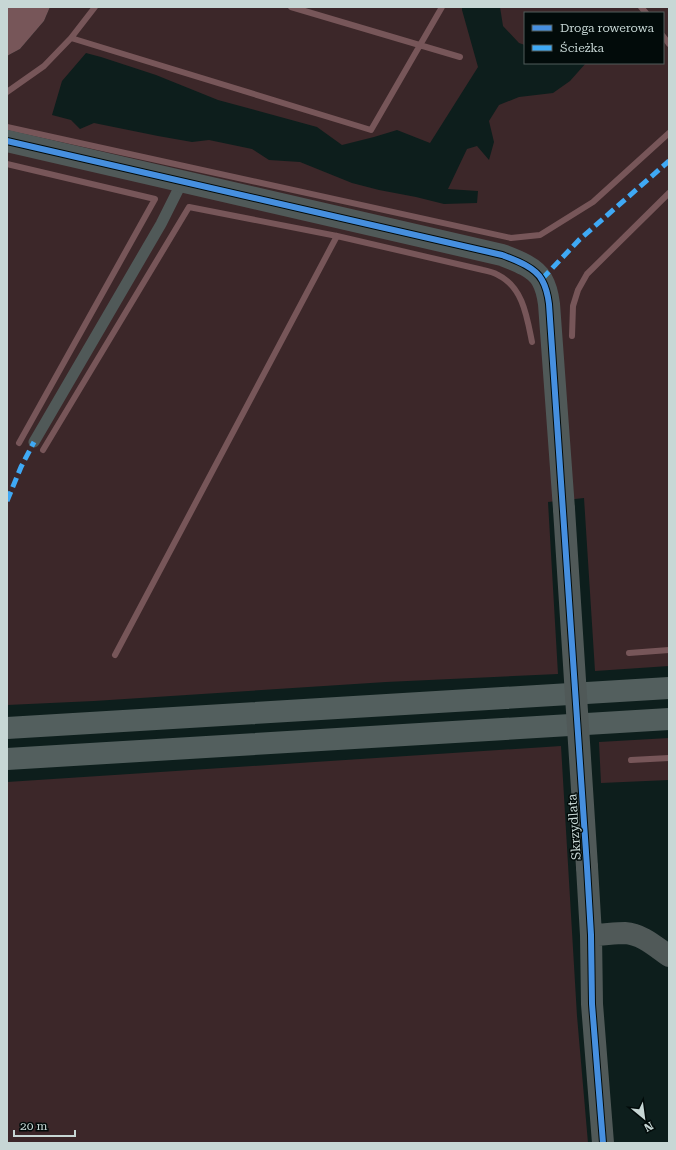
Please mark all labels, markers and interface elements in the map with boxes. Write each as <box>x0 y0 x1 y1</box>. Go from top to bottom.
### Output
legend <box>524 12 664 64</box>
text: Droga rowerowa <box>560 21 654 35</box>
text: Ścieżka <box>560 41 605 55</box>
street label: Skrzydlata <box>564 793 584 861</box>
north arrow <box>624 1098 664 1138</box>
scale bar <box>14 1112 75 1138</box>
text: 20 m <box>20 1119 47 1133</box>
text: N <box>641 1119 655 1134</box>

